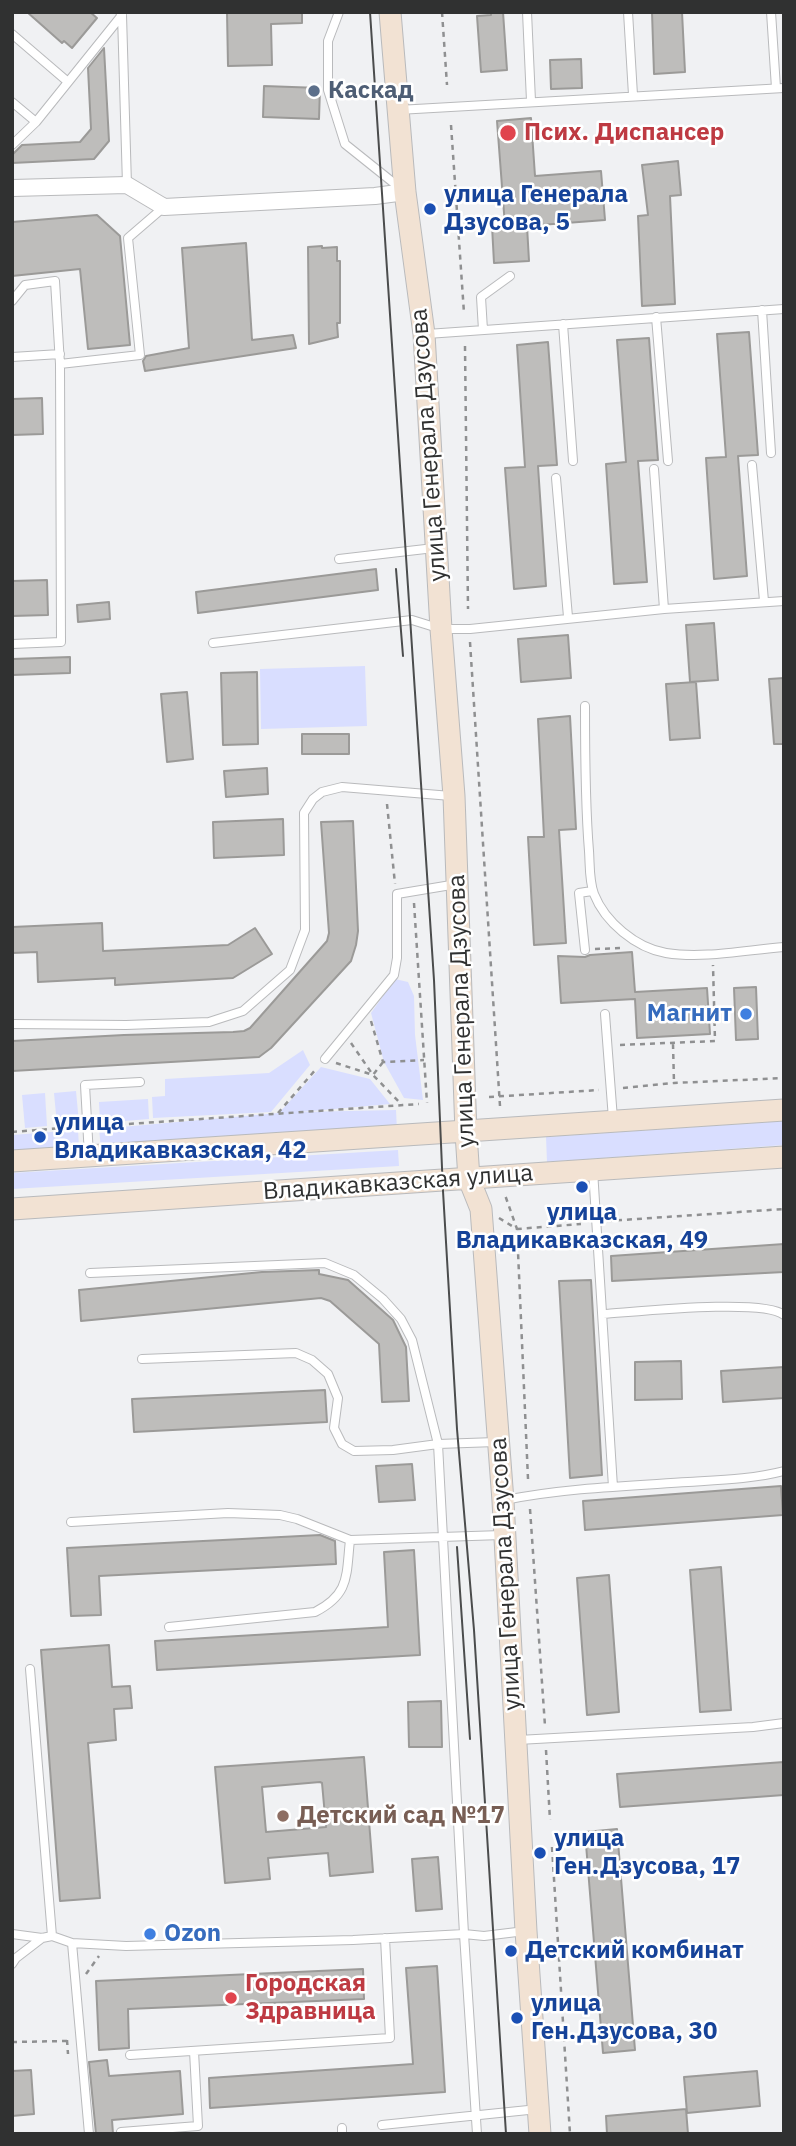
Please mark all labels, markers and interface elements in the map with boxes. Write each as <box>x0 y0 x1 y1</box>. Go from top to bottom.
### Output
place label: Каскад <box>328 77 414 105</box>
marker: Каскад <box>306 83 322 99</box>
place label: Псих. Диспансер <box>524 119 724 147</box>
marker: Псих. Диспансер <box>498 123 518 143</box>
place label: улица Генерала Дзусова, 5 <box>444 181 628 237</box>
marker: улица Генерала Дзусова, 5 <box>422 201 438 217</box>
street label: улица Генерала Дзусова <box>405 308 453 582</box>
street label: улица Генерала Дзусова <box>443 874 481 1148</box>
place label: Магнит <box>647 1000 732 1028</box>
marker: Магнит <box>738 1006 754 1022</box>
place label: улица Владикавказская, 42 <box>54 1109 307 1165</box>
marker: улица Владикавказская, 42 <box>32 1129 48 1145</box>
street label: Владикавказская улица <box>262 1159 534 1207</box>
marker: улица Владикавказская, 49 <box>574 1179 590 1195</box>
place label: улица Владикавказская, 49 <box>456 1199 708 1255</box>
street label: улица Генерала Дзусова <box>484 1437 528 1711</box>
place label: Детский сад №17 <box>297 1802 505 1830</box>
marker: Детский сад №17 <box>275 1808 291 1824</box>
place label: улица Ген.Дзусова, 17 <box>554 1825 740 1881</box>
marker: улица Ген.Дзусова, 17 <box>532 1845 548 1861</box>
place label: Ozon <box>164 1920 221 1948</box>
marker: Ozon <box>142 1926 158 1942</box>
place label: Детский комбинат <box>525 1937 744 1965</box>
marker: Детский комбинат <box>503 1943 519 1959</box>
place label: Городская Здравница <box>245 1970 376 2026</box>
marker: Городская Здравница <box>223 1990 239 2006</box>
place label: улица Ген.Дзусова, 30 <box>531 1990 717 2046</box>
marker: улица Ген.Дзусова, 30 <box>509 2010 525 2026</box>

